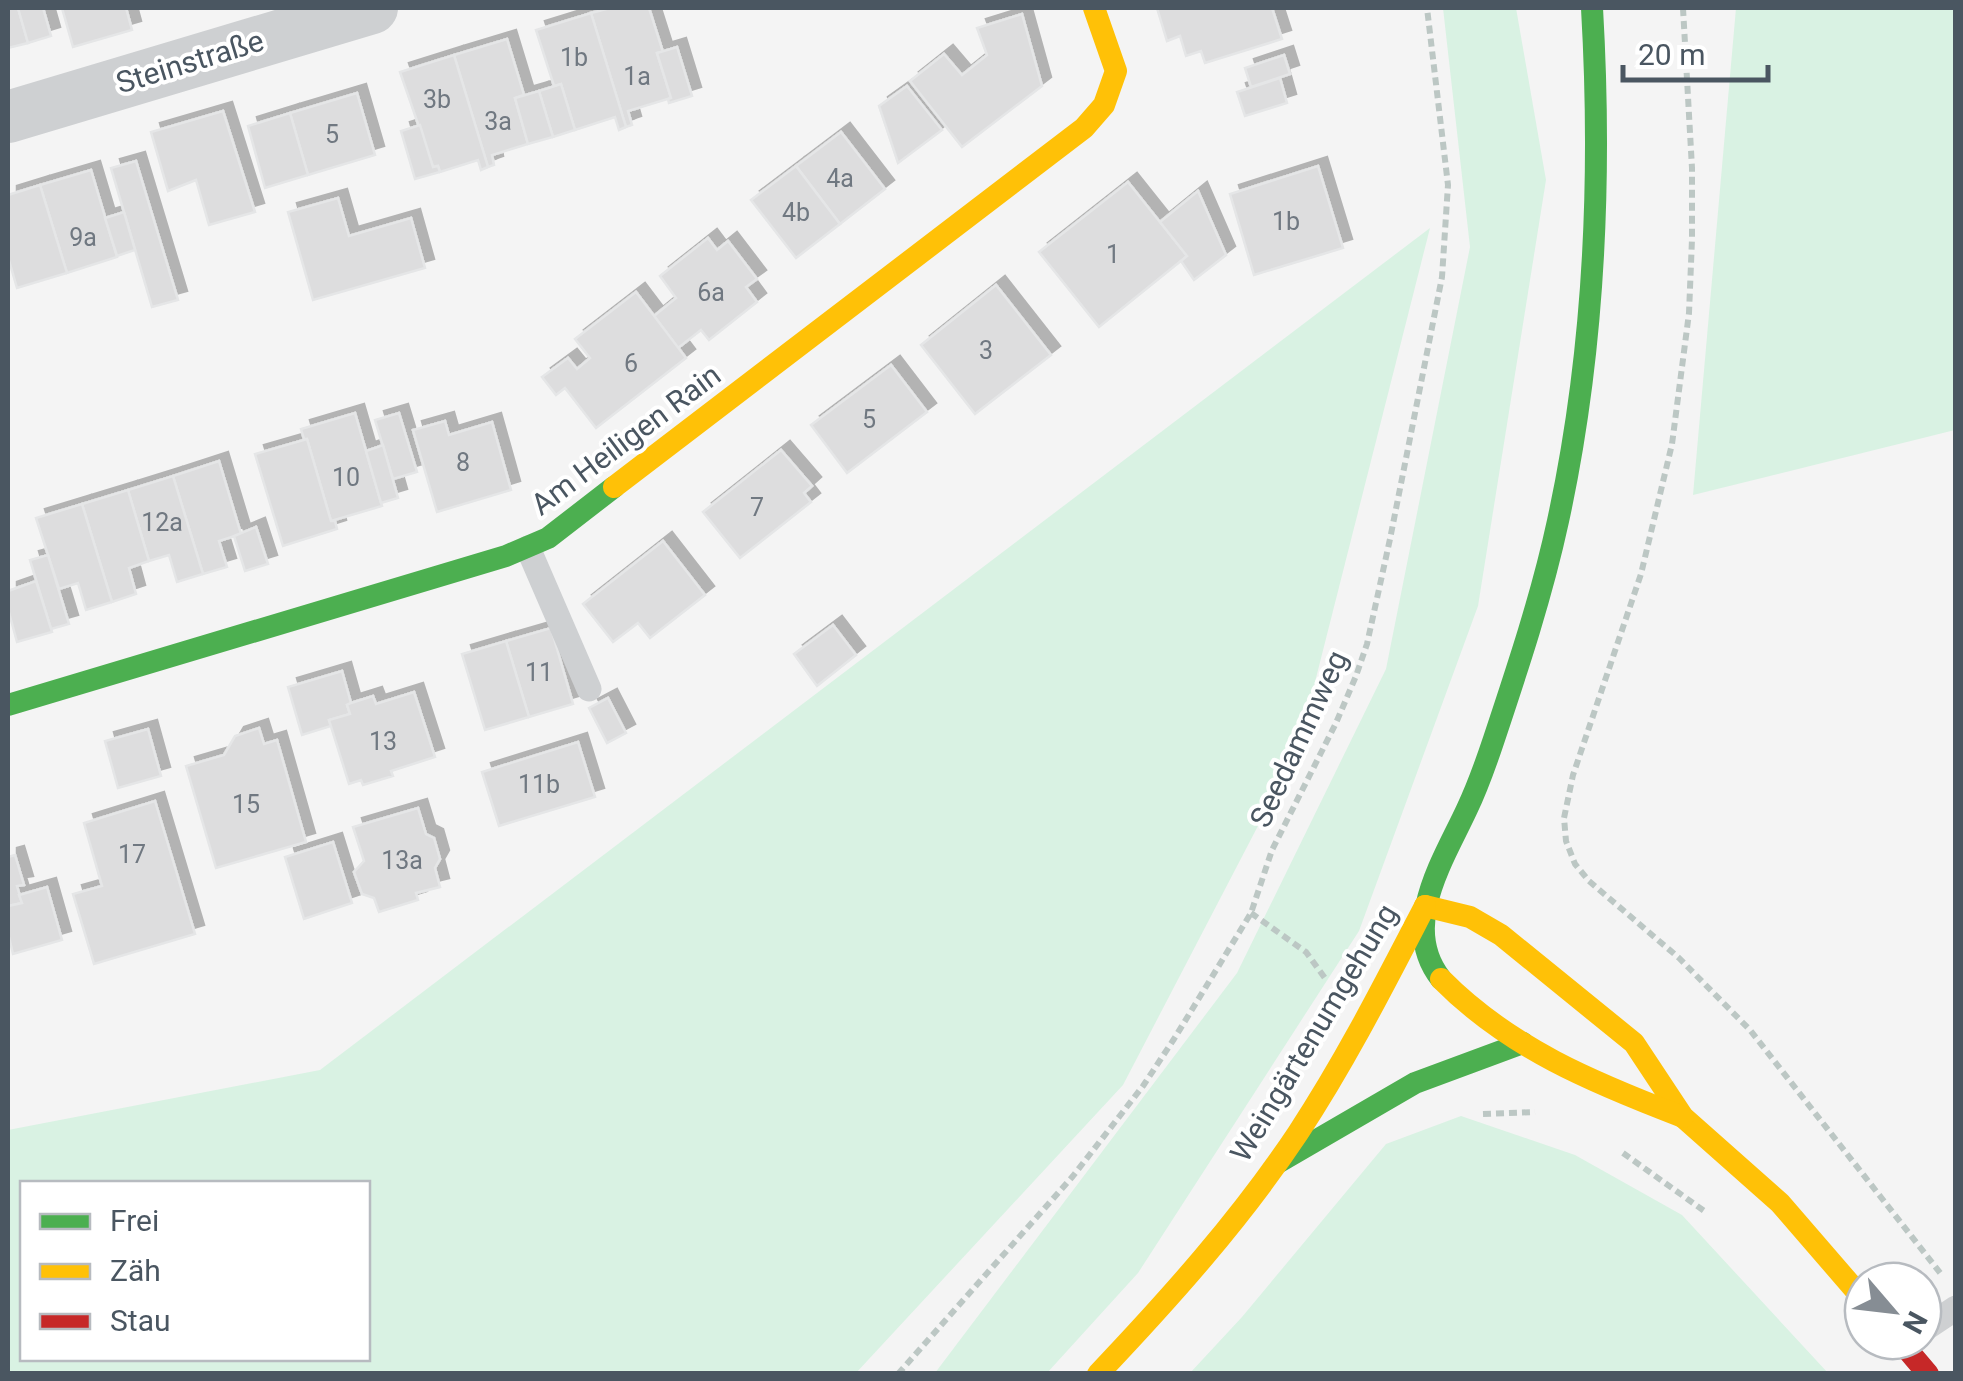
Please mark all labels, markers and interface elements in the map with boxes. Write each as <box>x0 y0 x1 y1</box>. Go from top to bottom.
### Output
scale bar <box>1623 20 1768 82</box>
street label: Steinstraße <box>112 23 268 101</box>
text: 20 m <box>1638 37 1705 72</box>
house number: 1b <box>560 43 588 72</box>
house number: 1a <box>623 62 651 91</box>
house number: 3b <box>423 85 451 114</box>
house number: 3a <box>484 107 512 136</box>
house number: 5 <box>325 120 339 149</box>
house number: 4a <box>826 164 854 193</box>
house number: 4b <box>782 198 810 227</box>
house number: 1b <box>1272 207 1300 236</box>
house number: 9a <box>69 223 97 252</box>
house number: 1 <box>1106 240 1120 269</box>
house number: 6a <box>697 278 725 307</box>
house number: 3 <box>979 336 993 365</box>
house number: 6 <box>624 349 638 378</box>
street label: Am Heiligen Rain <box>524 357 727 522</box>
house number: 5 <box>862 405 876 434</box>
house number: 8 <box>456 448 470 477</box>
house number: 10 <box>332 463 360 492</box>
house number: 7 <box>750 493 764 522</box>
house number: 12a <box>141 508 183 537</box>
street label: Seedammweg <box>1242 645 1355 833</box>
house number: 11 <box>525 658 553 687</box>
house number: 13 <box>369 727 397 756</box>
house number: 11b <box>518 770 560 799</box>
house number: 15 <box>232 790 260 819</box>
house number: 17 <box>118 840 146 869</box>
house number: 13a <box>381 846 423 875</box>
street label: Weingärtenumgehung <box>1223 898 1404 1168</box>
legend <box>20 1181 370 1361</box>
text: Frei <box>110 1203 159 1238</box>
text: Zäh <box>110 1253 161 1288</box>
north arrow <box>1843 1261 1943 1361</box>
text: Stau <box>110 1303 170 1338</box>
text: N <box>1895 1306 1934 1339</box>

